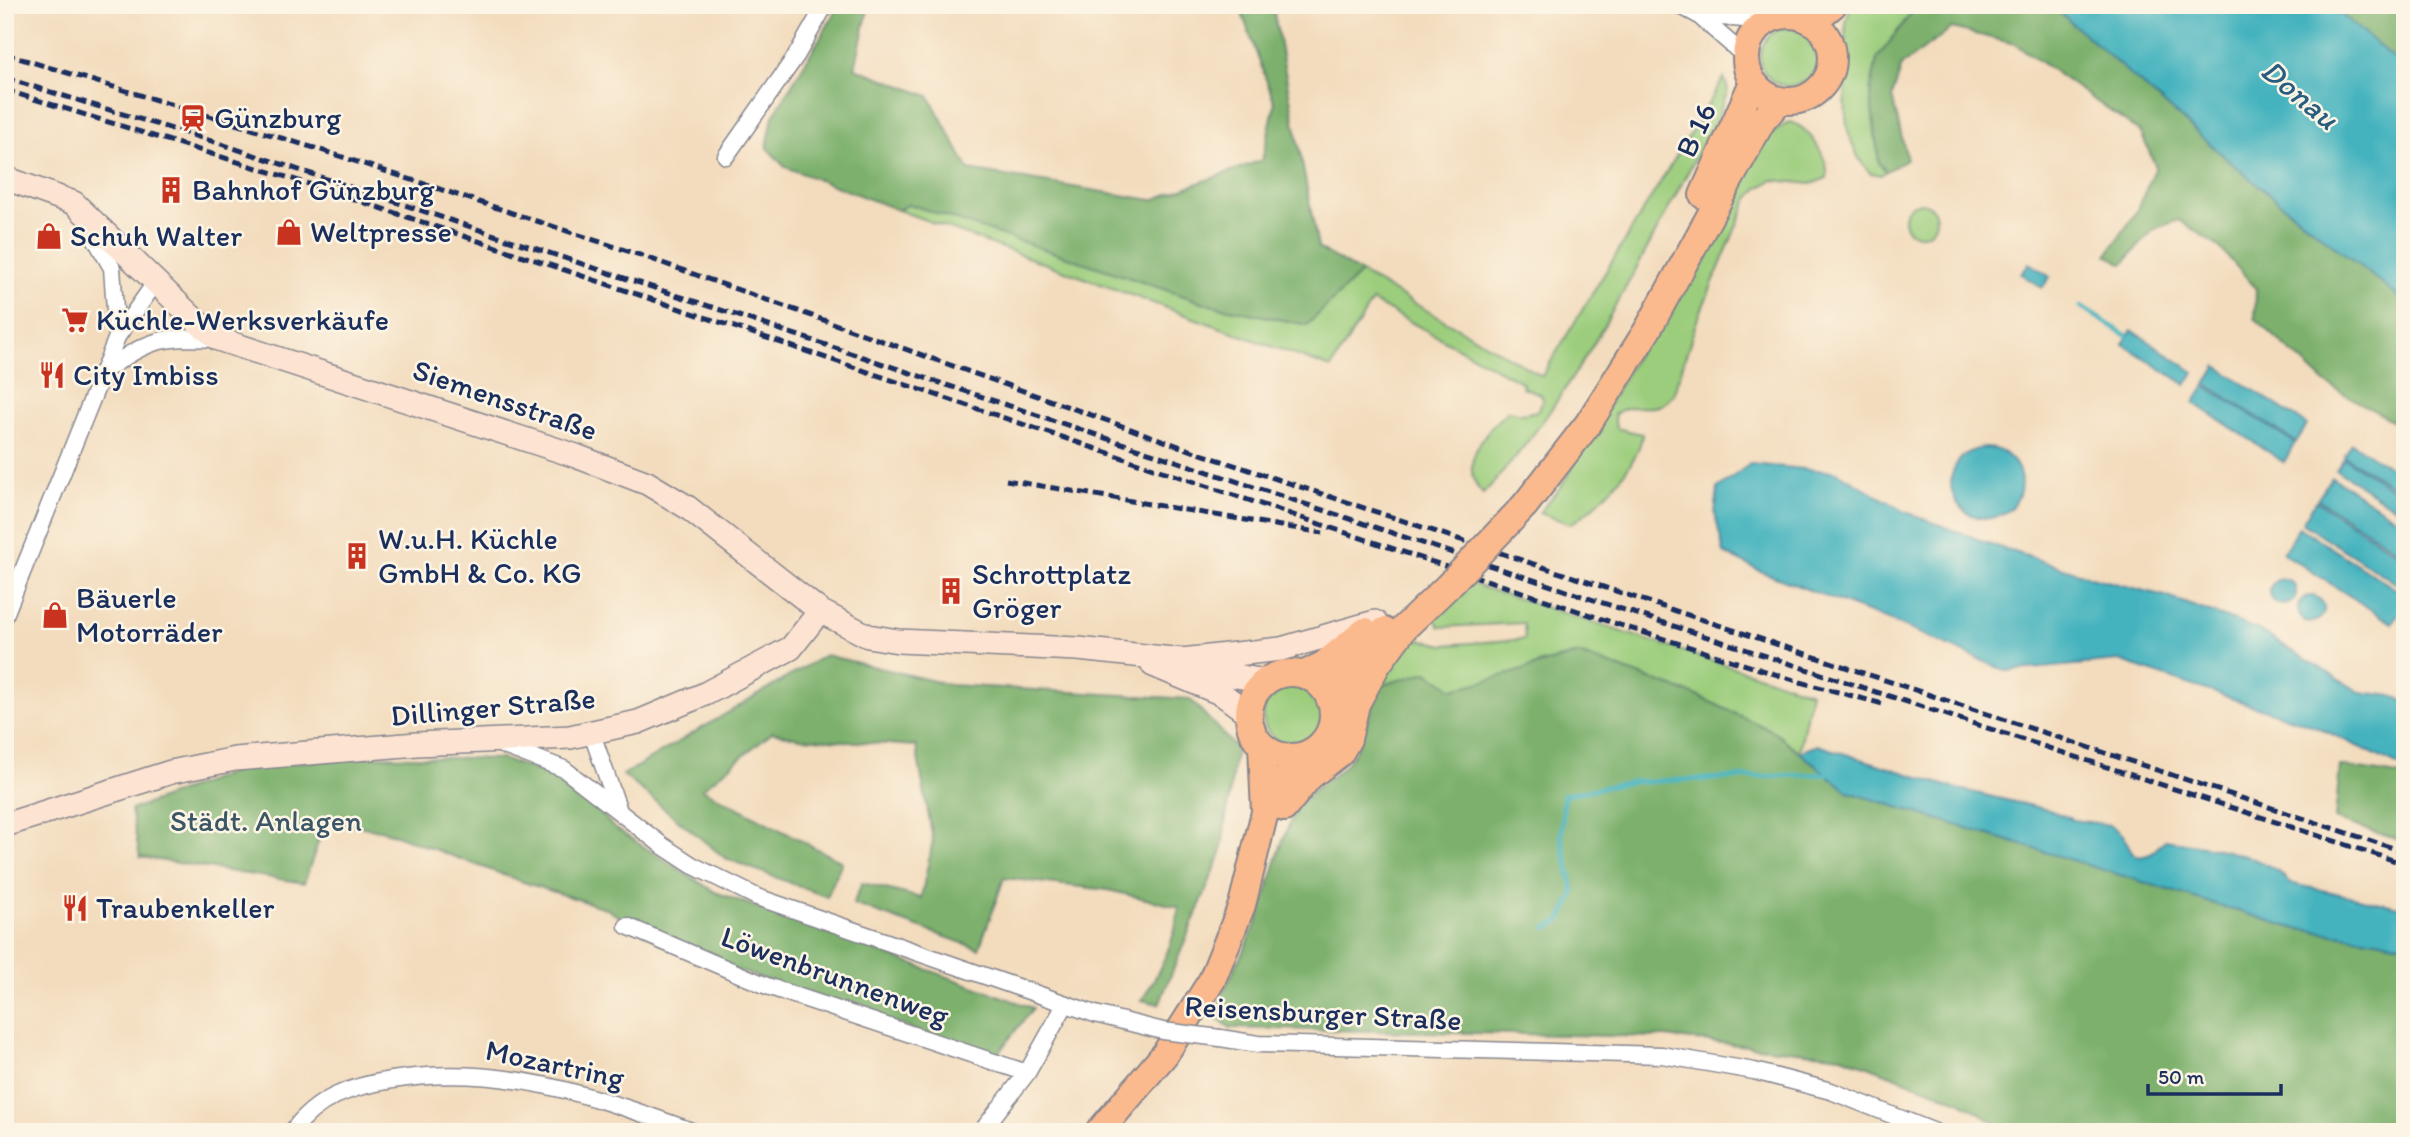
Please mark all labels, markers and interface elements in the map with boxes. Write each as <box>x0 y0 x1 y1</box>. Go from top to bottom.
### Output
water label: Donau <box>2254 51 2347 138</box>
street label: B 16 <box>1667 97 1724 163</box>
place label: Günzburg <box>214 99 342 136</box>
station icon: Günzburg <box>178 103 208 133</box>
place label: Bahnhof Günzburg <box>192 171 435 208</box>
building icon: Bahnhof Günzburg <box>156 175 186 205</box>
place label: Weltpresse <box>310 213 452 250</box>
place label: Schuh Walter <box>70 217 242 254</box>
shop icon: Weltpresse <box>274 217 304 247</box>
shop icon: Schuh Walter <box>34 221 64 251</box>
place label: Küchle-Werksverkäufe <box>96 301 389 338</box>
supermarket icon: Küchle-Werksverkäufe <box>60 305 90 335</box>
street label: Siemensstraße <box>408 351 602 448</box>
place label: City Imbiss <box>73 356 219 393</box>
restaurant icon: City Imbiss <box>37 360 67 390</box>
place label: W.u.H. Küchle GmbH & Co. KG <box>378 520 582 591</box>
building icon: W.u.H. Küchle GmbH & Co. KG <box>342 541 372 571</box>
place label: Schrottplatz Gröger <box>972 555 1131 626</box>
building icon: Schrottplatz Gröger <box>936 576 966 606</box>
place label: Bäuerle Motorräder <box>76 579 223 650</box>
shop icon: Bäuerle Motorräder <box>40 600 70 630</box>
street label: Dillinger Straße <box>389 679 597 734</box>
park label: Städt. Anlagen <box>170 802 362 839</box>
place label: Traubenkeller <box>96 889 274 926</box>
restaurant icon: Traubenkeller <box>60 893 90 923</box>
street label: Löwenbrunnenweg <box>716 917 955 1034</box>
street label: Reisensburger Straße <box>1184 987 1462 1038</box>
street label: Mozartring <box>482 1031 628 1096</box>
scale bar <box>2148 1053 2280 1097</box>
text: 50 m <box>2158 1064 2205 1089</box>

